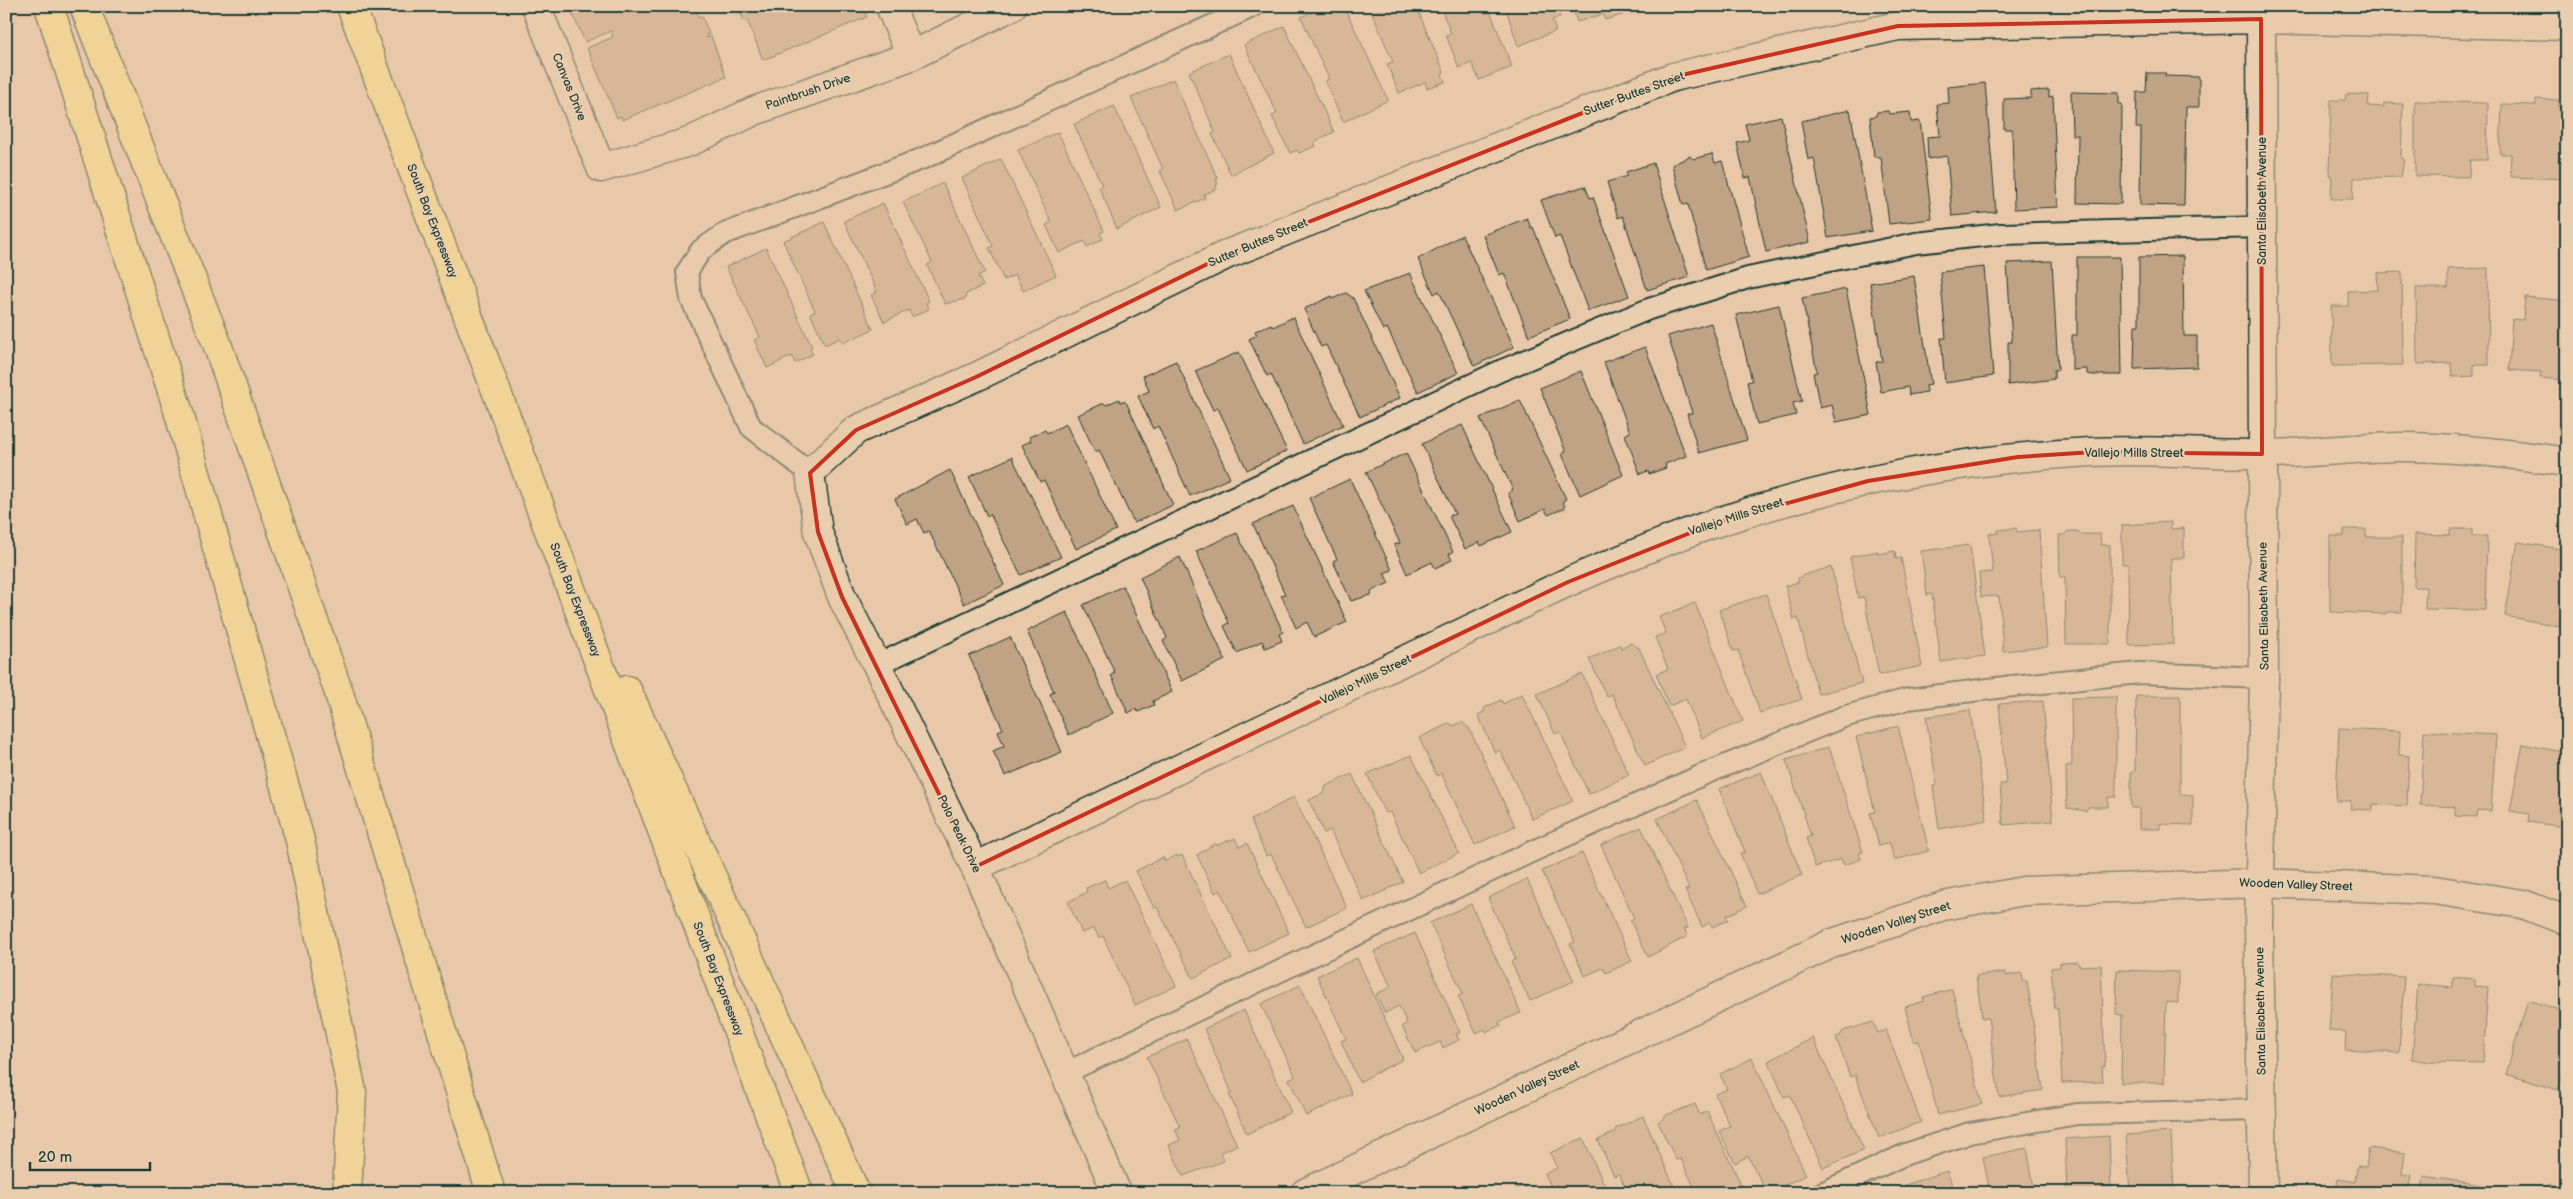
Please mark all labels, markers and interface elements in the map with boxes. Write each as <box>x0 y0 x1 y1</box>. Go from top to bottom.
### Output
street label: Canvas Drive <box>549 51 589 123</box>
street label: Sutter Buttes Street <box>1581 69 1687 119</box>
street label: Paintbrush Drive <box>764 70 852 114</box>
street label: Santa Elisabeth Avenue <box>2255 137 2270 265</box>
street label: South Bay Expressway <box>403 162 461 281</box>
street label: Sutter Buttes Street <box>1206 215 1310 271</box>
street label: Vallejo Mills Street <box>2085 446 2184 461</box>
street label: Vallejo Mills Street <box>1687 494 1786 539</box>
street label: South Bay Expressway <box>546 541 604 660</box>
street label: Santa Elisabeth Avenue <box>2255 542 2273 670</box>
street label: Vallejo Mills Street <box>1318 651 1414 708</box>
street label: Polo Peak Drive <box>934 793 984 875</box>
street label: Wooden Valley Street <box>2239 876 2353 894</box>
street label: Wooden Valley Street <box>1840 898 1953 948</box>
street label: South Bay Expressway <box>689 920 747 1039</box>
street label: Santa Elisabeth Avenue <box>2252 947 2270 1075</box>
street label: Wooden Valley Street <box>1472 1057 1582 1119</box>
scale bar <box>30 1139 150 1171</box>
text: 20 m <box>38 1148 72 1167</box>

